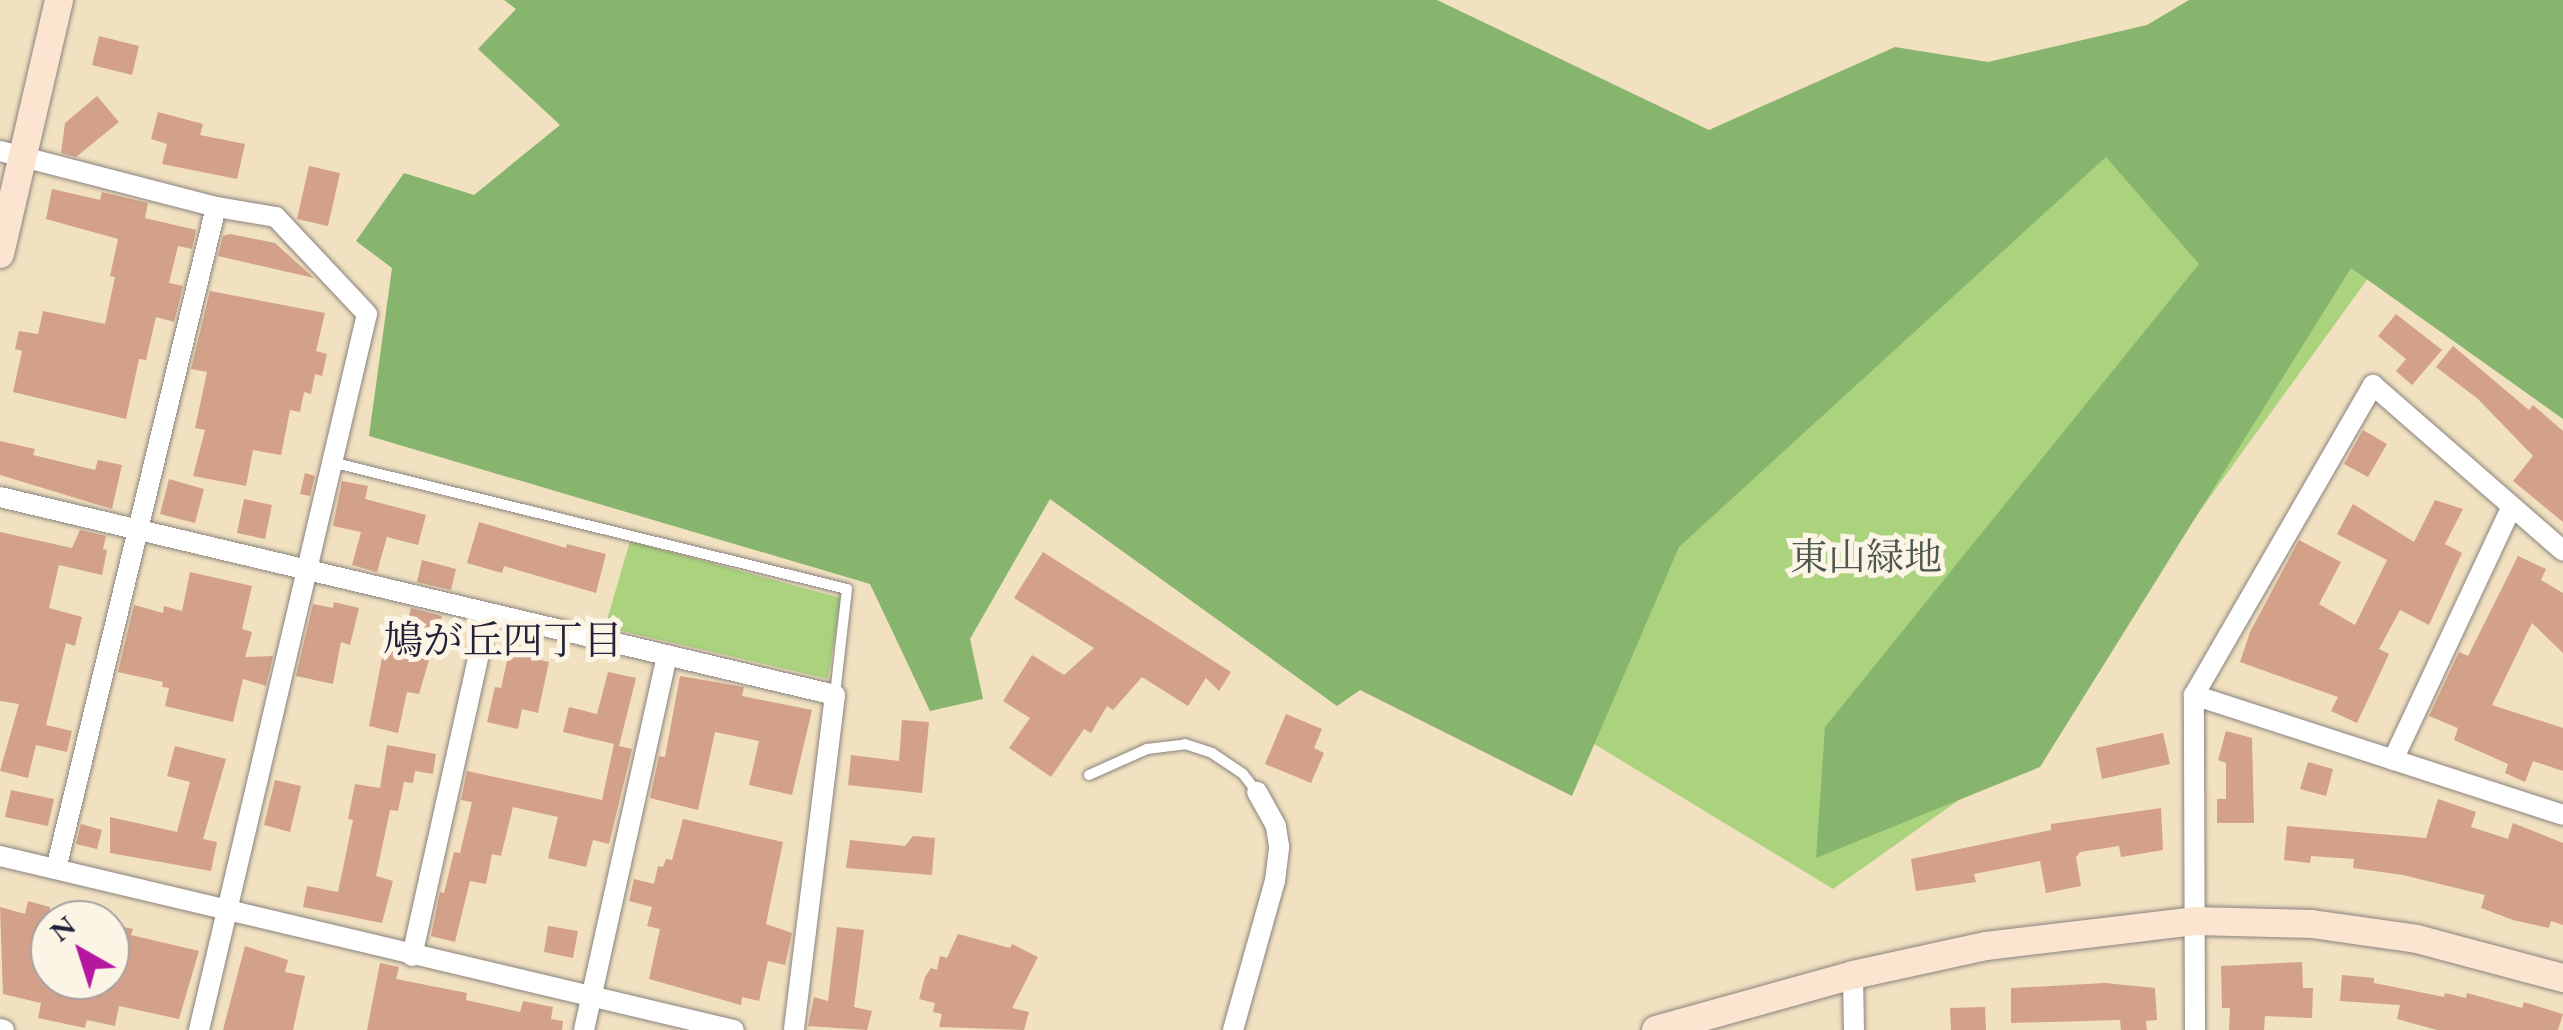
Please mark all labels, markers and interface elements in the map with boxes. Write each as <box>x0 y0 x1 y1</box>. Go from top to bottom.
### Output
park label: 東山緑地 <box>1790 534 1942 580</box>
district label: 鳩が丘四丁目 <box>383 616 623 664</box>
north arrow <box>30 900 130 1000</box>
text: N <box>42 907 83 949</box>

